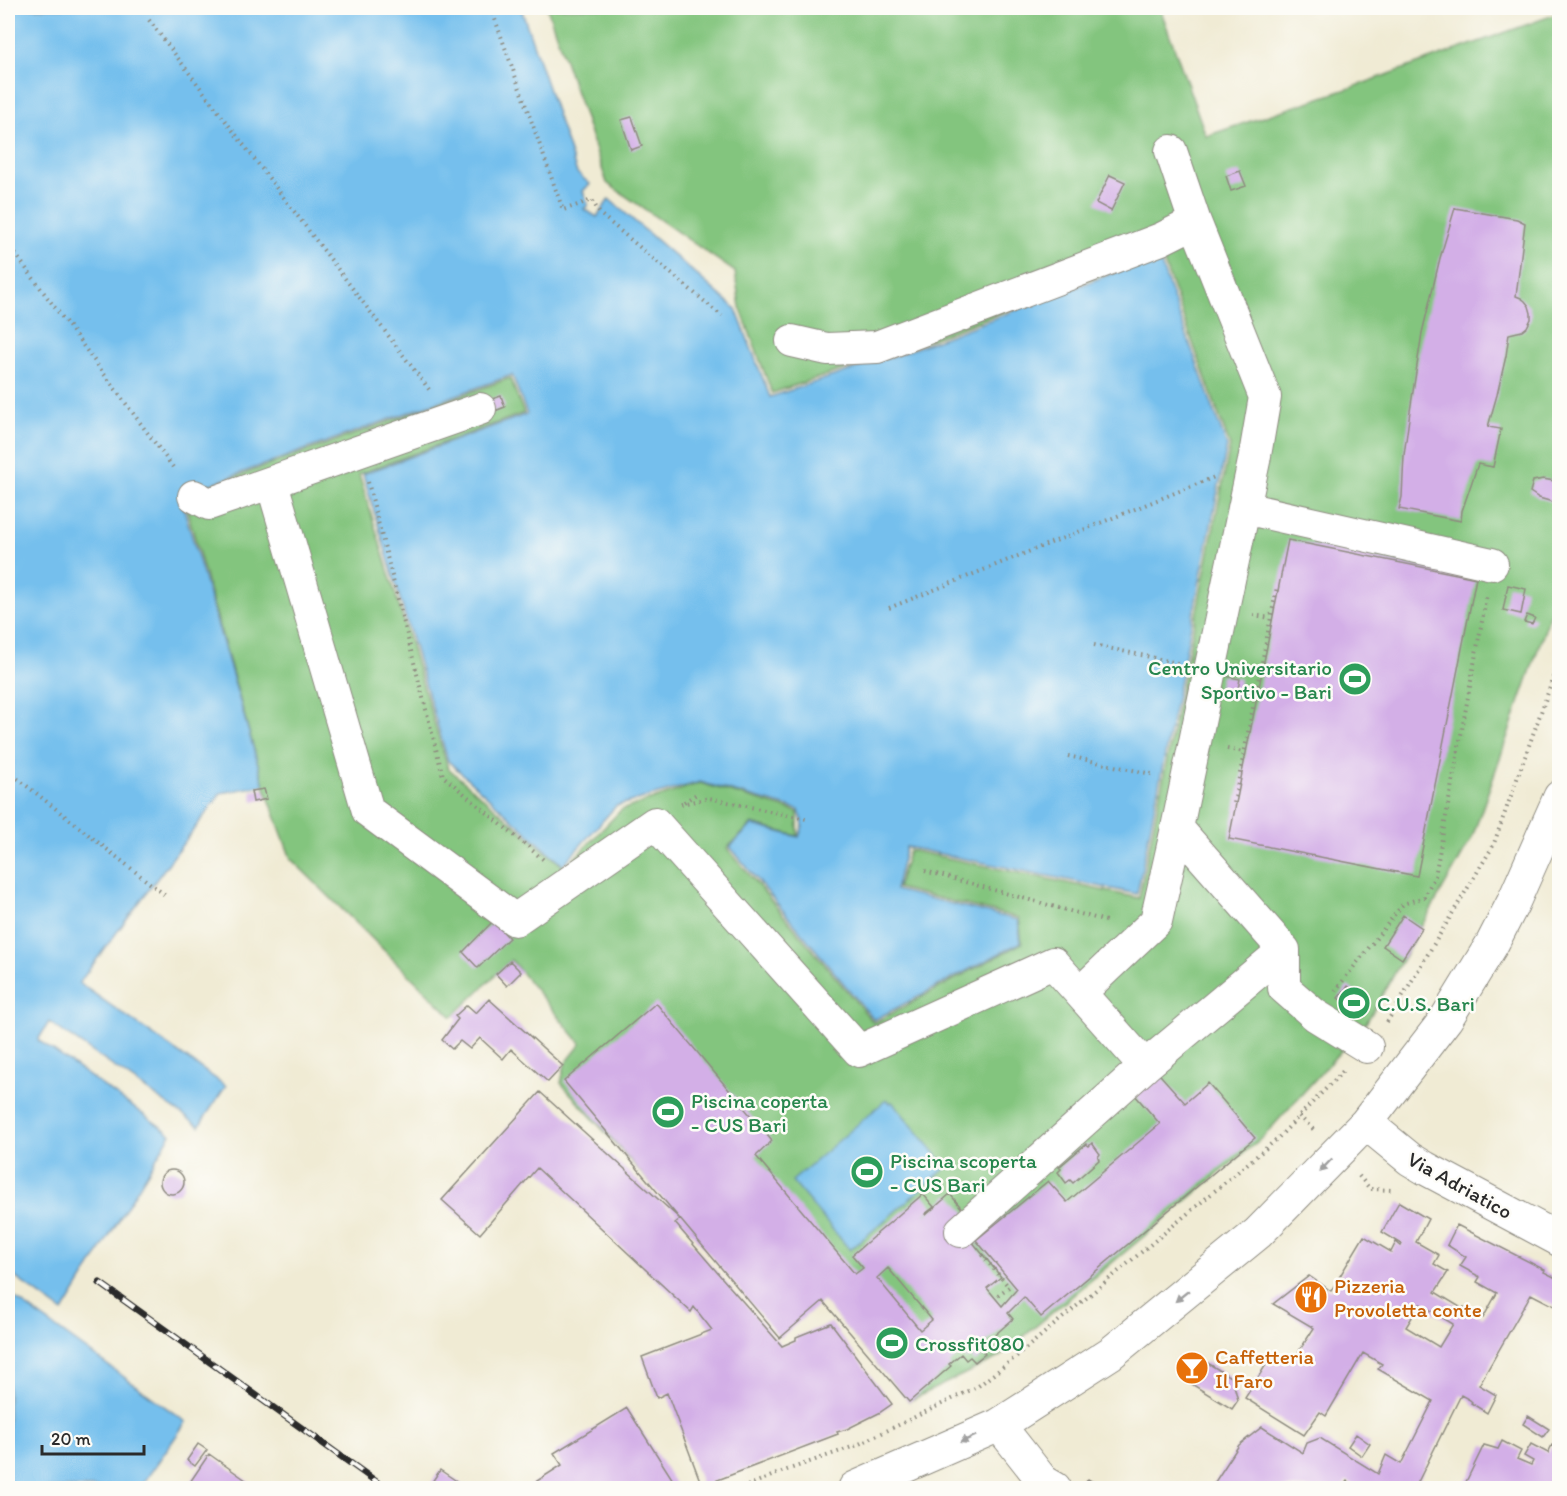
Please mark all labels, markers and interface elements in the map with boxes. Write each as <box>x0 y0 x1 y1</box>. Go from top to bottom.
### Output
place label: Centro Universitario Sportivo - Bari <box>1148 655 1332 704</box>
sports icon: Centro Universitario Sportivo - Bari <box>1337 661 1373 697</box>
sports icon: C.U.S. Bari <box>1336 985 1372 1021</box>
place label: C.U.S. Bari <box>1377 991 1475 1016</box>
place label: Piscina coperta - CUS Bari <box>691 1088 828 1137</box>
sports icon: Piscina coperta - CUS Bari <box>650 1094 686 1130</box>
street label: Via Adriatico <box>1403 1146 1517 1224</box>
place label: Piscina scoperta - CUS Bari <box>890 1148 1037 1197</box>
sports icon: Piscina scoperta - CUS Bari <box>849 1154 885 1190</box>
one-way arrow <box>1319 1157 1333 1171</box>
place label: Pizzeria Provoletta conte <box>1334 1273 1482 1322</box>
restaurant icon: Pizzeria Provoletta conte <box>1293 1279 1329 1315</box>
one-way arrow <box>1174 1289 1189 1302</box>
sports icon: Crossfit080 <box>874 1325 910 1361</box>
place label: Crossfit080 <box>915 1331 1025 1356</box>
place label: Caffetteria Il Faro <box>1215 1344 1314 1393</box>
bar icon: Caffetteria Il Faro <box>1174 1350 1210 1386</box>
scale bar <box>42 1418 144 1456</box>
text: 20 m <box>51 1428 91 1450</box>
one-way arrow <box>959 1434 977 1444</box>

